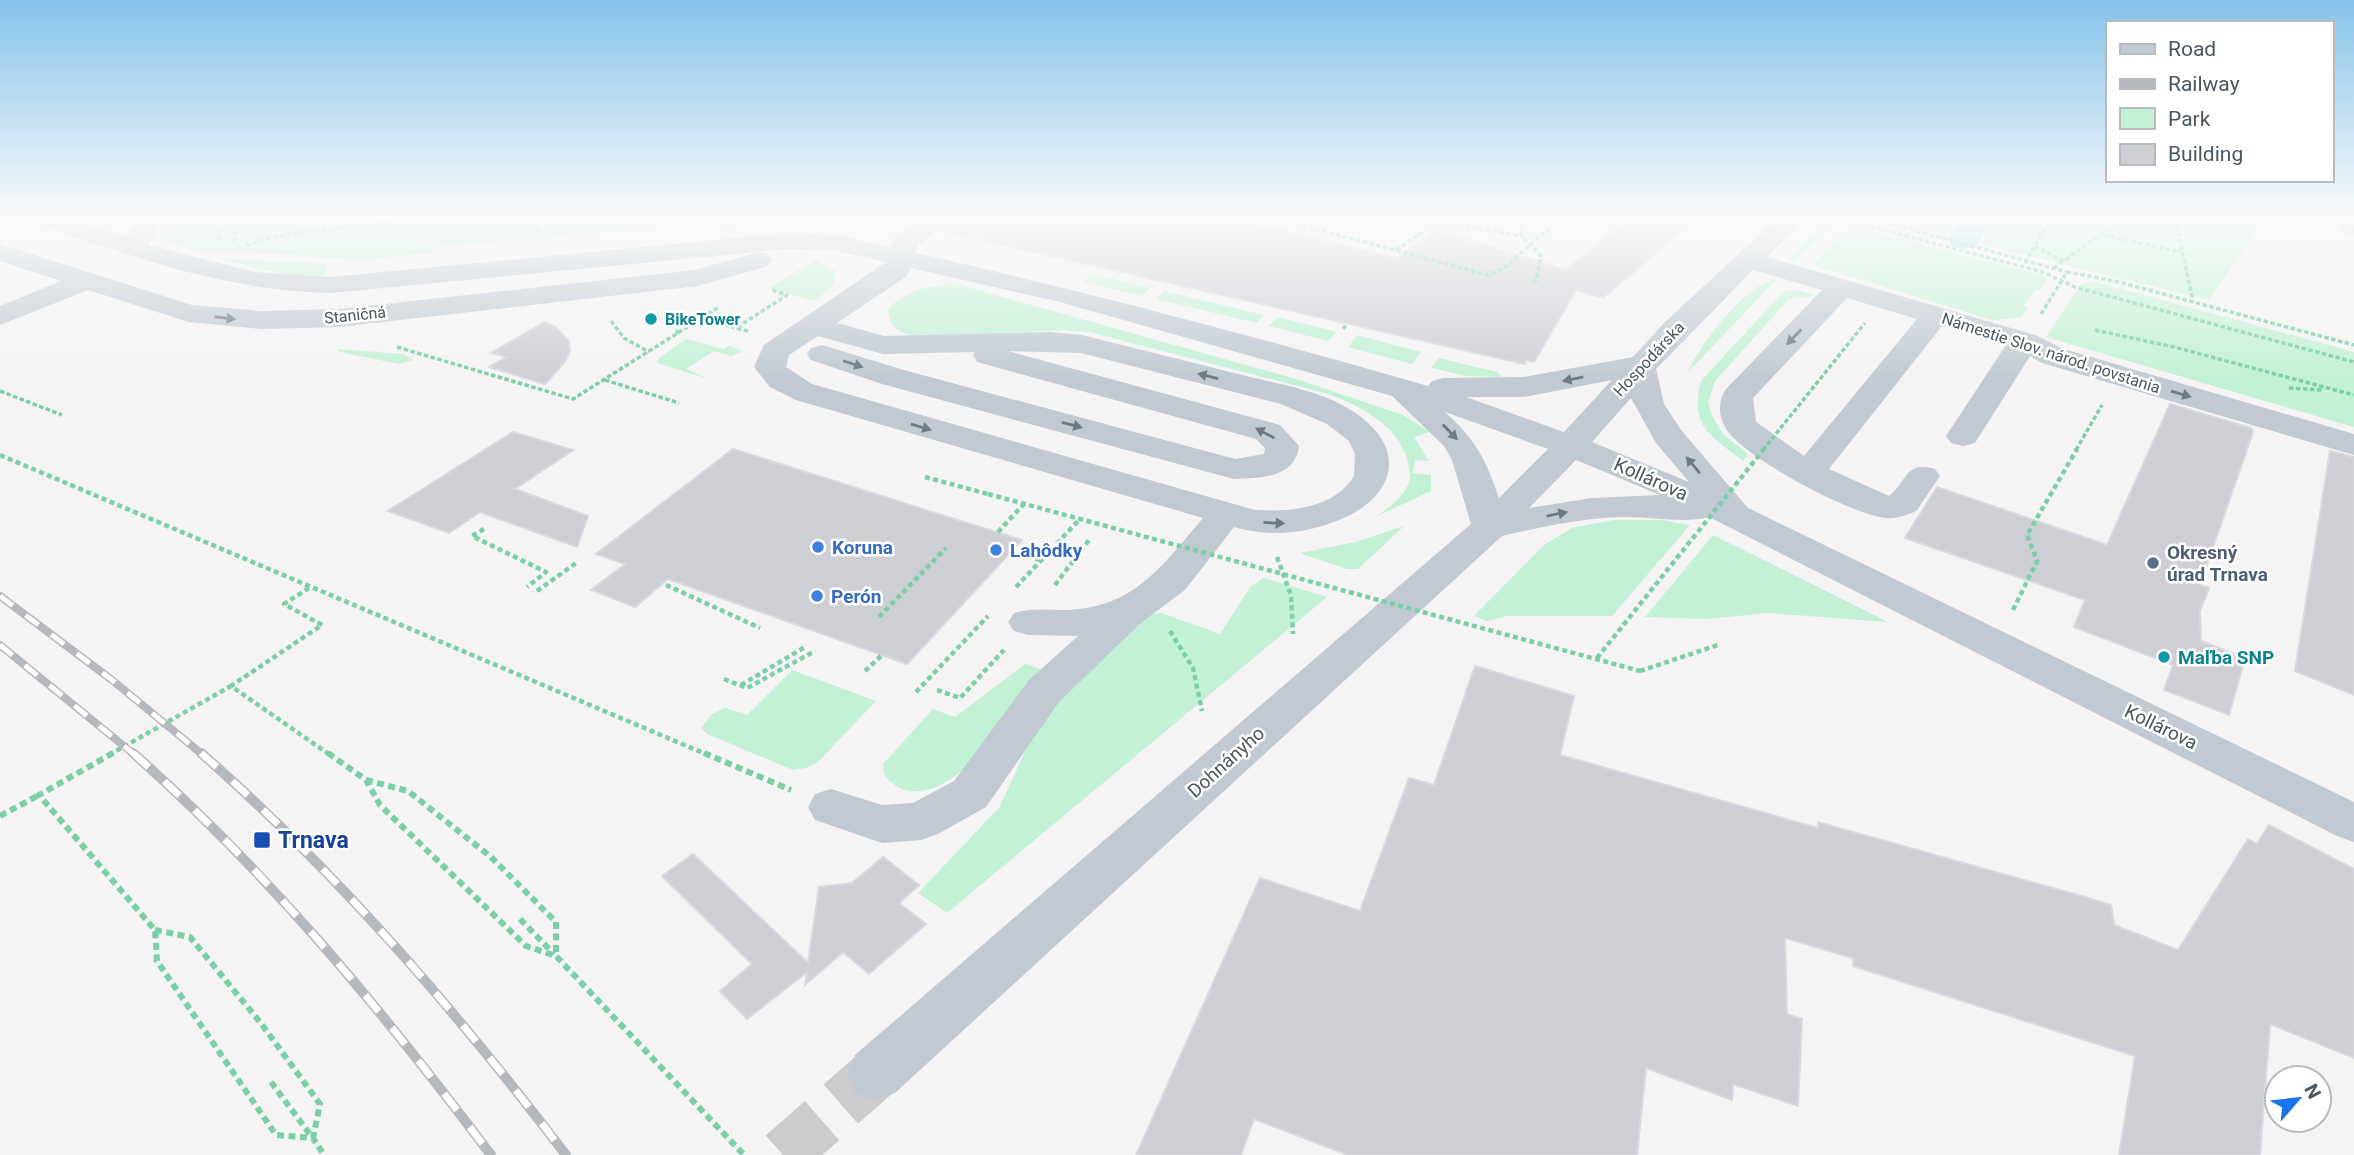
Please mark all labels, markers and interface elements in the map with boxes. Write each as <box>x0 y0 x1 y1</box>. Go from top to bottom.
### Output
legend <box>2106 21 2333 182</box>
text: Road <box>2168 37 2216 61</box>
text: Railway <box>2168 72 2240 96</box>
text: Park <box>2168 107 2211 131</box>
text: Building <box>2168 142 2243 166</box>
street label: Staničná <box>323 302 387 328</box>
street label: Námestie Slov. národ. povstania <box>1939 309 2163 397</box>
place label: BikeTower <box>665 310 740 329</box>
marker: BikeTower <box>643 311 659 327</box>
one-way arrow <box>214 312 236 323</box>
street label: Hospodárska <box>1610 318 1688 400</box>
one-way arrow <box>1786 328 1802 345</box>
one-way arrow <box>842 359 863 370</box>
one-way arrow <box>1196 370 1218 381</box>
one-way arrow <box>1562 374 1584 385</box>
one-way arrow <box>2171 389 2192 399</box>
one-way arrow <box>1061 420 1083 431</box>
one-way arrow <box>911 422 932 432</box>
one-way arrow <box>1441 423 1457 440</box>
one-way arrow <box>1254 428 1274 440</box>
street label: Kollárova <box>1610 453 1692 505</box>
one-way arrow <box>1686 457 1701 475</box>
one-way arrow <box>1546 508 1568 519</box>
one-way arrow <box>1264 517 1286 528</box>
place label: Koruna <box>832 536 893 559</box>
marker: Koruna <box>810 539 826 555</box>
place label: Lahôdky <box>1010 539 1083 562</box>
place label: Okresný úrad Trnava <box>2167 541 2268 586</box>
marker: Lahôdky <box>988 542 1004 558</box>
marker: Okresný úrad Trnava <box>2145 555 2161 571</box>
place label: Perón <box>831 585 881 608</box>
marker: Perón <box>809 588 825 604</box>
place label: Maľba SNP <box>2178 646 2274 669</box>
marker: Maľba SNP <box>2156 649 2172 665</box>
street label: Kollárova <box>2121 699 2201 755</box>
street label: Dohnányho <box>1183 722 1269 802</box>
place label: Trnava <box>278 827 349 854</box>
marker: Trnava <box>252 830 272 850</box>
north arrow <box>2263 1064 2333 1134</box>
text: N <box>2299 1080 2326 1103</box>

